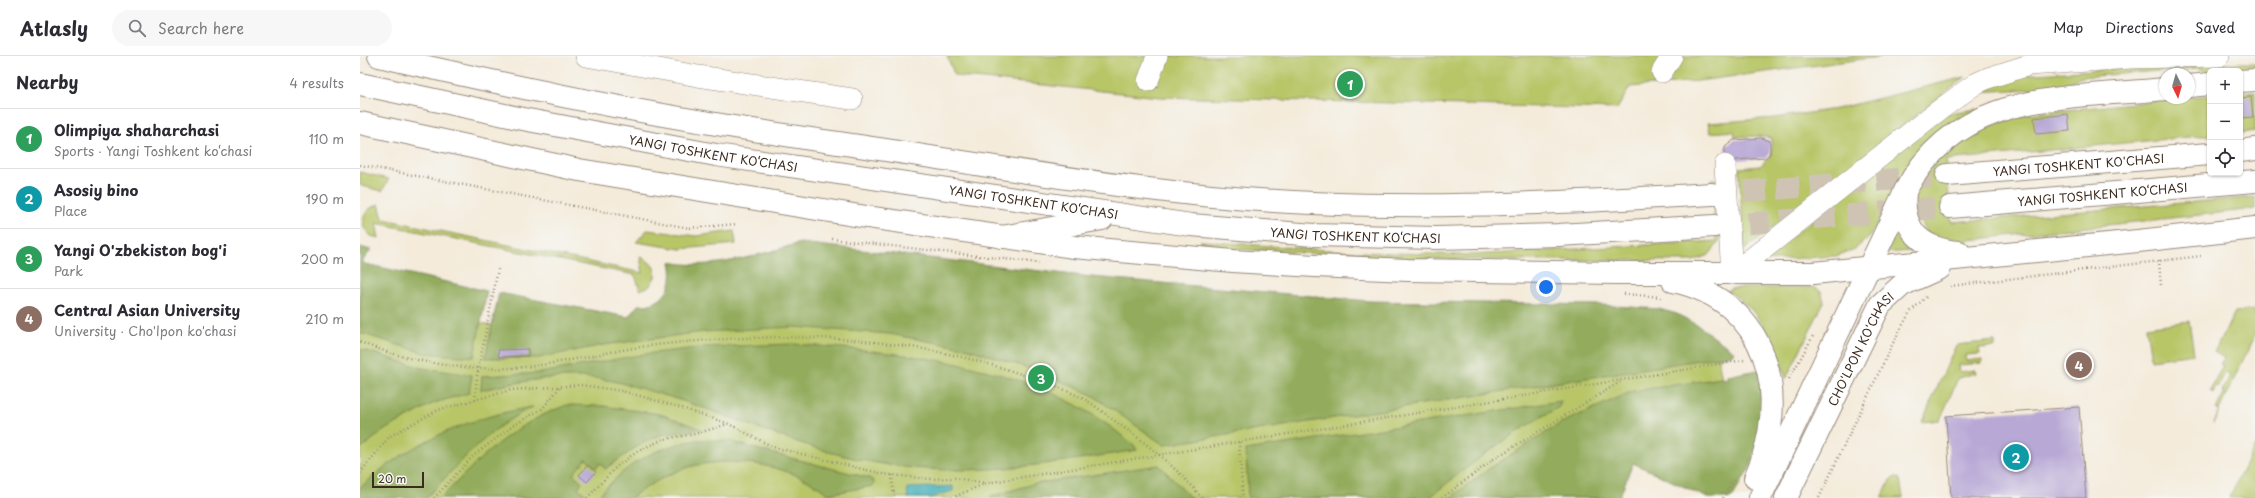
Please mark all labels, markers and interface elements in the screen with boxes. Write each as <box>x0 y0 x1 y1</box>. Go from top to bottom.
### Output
search box <box>112 10 392 46</box>
text: Atlasly <box>20 14 88 42</box>
text: Search here <box>158 16 244 39</box>
icon: search <box>126 17 148 39</box>
text: Map <box>2053 17 2083 38</box>
text: Directions <box>2105 17 2173 38</box>
text: Saved <box>2195 17 2235 38</box>
north arrow <box>2159 68 2195 104</box>
map controls <box>2207 68 2243 176</box>
button: + <box>2207 68 2243 104</box>
text: Nearby <box>16 69 78 95</box>
pin: 1 <box>1337 69 1363 99</box>
text: 4 results <box>290 73 344 92</box>
button: − <box>2207 104 2243 140</box>
text: Olimpiya shaharchasi <box>54 118 219 141</box>
text: 1 <box>26 129 32 148</box>
text: 110 m <box>309 129 344 148</box>
street label: YANGI TOSHKENT KO‘CHASI <box>627 130 799 176</box>
button: locate <box>2207 140 2243 176</box>
text: Sports · Yangi Toshkent ko‘chasi <box>54 141 252 160</box>
street label: YANGI TOSHKENT KO'CHASI <box>1992 149 2165 180</box>
text: Asosiy bino <box>54 178 138 201</box>
street label: YANGI TOSHKENT KO‘CHASI <box>2016 178 2188 210</box>
street label: YANGI TOSHKENT KO‘CHASI <box>948 180 1119 223</box>
text: 2 <box>24 189 34 208</box>
text: 190 m <box>305 189 344 208</box>
text: Place <box>54 201 87 220</box>
street label: YANGI TOSHKENT KO‘CHASI <box>1269 222 1441 247</box>
text: Yangi O'zbekiston bog'i <box>54 238 227 261</box>
text: 3 <box>25 249 33 268</box>
text: 200 m <box>301 249 344 268</box>
text: Park <box>54 261 83 280</box>
your location <box>1536 277 1556 297</box>
street label: CHO'LPON KO'CHASI <box>1823 288 1898 409</box>
text: Central Asian University <box>54 298 240 321</box>
text: 4 <box>25 309 33 328</box>
text: 210 m <box>305 309 344 328</box>
text: University · Cho'lpon ko'chasi <box>54 321 236 340</box>
pin: 4 <box>2066 350 2092 380</box>
pin: 3 <box>1028 363 1054 393</box>
pin: 2 <box>2003 442 2029 472</box>
scale bar <box>372 470 424 489</box>
text: 20 m <box>378 470 406 487</box>

